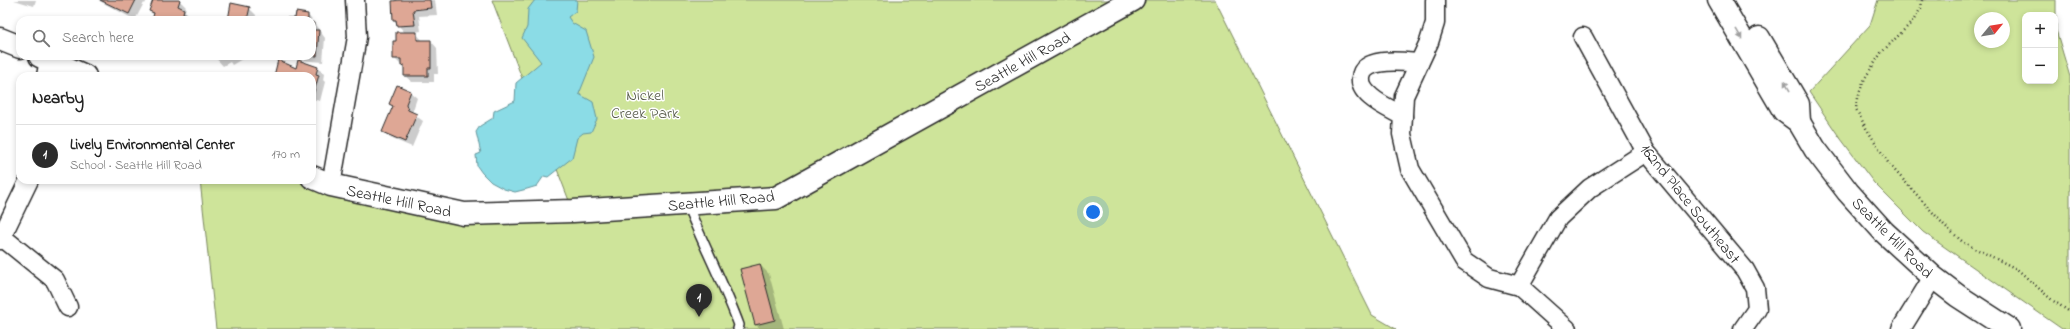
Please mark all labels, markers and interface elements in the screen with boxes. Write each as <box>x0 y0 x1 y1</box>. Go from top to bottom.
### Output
north arrow <box>1974 12 2010 48</box>
map controls <box>2022 12 2058 84</box>
button: + <box>2022 12 2058 48</box>
search box <box>16 16 316 60</box>
street label: Seattle Hill Road <box>970 26 1076 99</box>
icon: search <box>30 27 52 49</box>
text: Search here <box>62 27 134 49</box>
one-way arrow <box>1736 28 1743 40</box>
button: − <box>2022 48 2058 84</box>
one-way arrow <box>1784 80 1791 92</box>
park label: Nickel Creek Park <box>611 84 680 126</box>
text: Nearby <box>32 86 84 111</box>
text: Lively Environmental Center <box>70 134 235 156</box>
street label: 162nd Place Southeast <box>1633 139 1746 270</box>
text: 1 <box>43 145 47 164</box>
text: 170 m <box>272 145 300 164</box>
text: School · Seattle Hill Road <box>70 156 202 175</box>
street label: Seattle Hill Road <box>344 179 453 225</box>
street label: Seattle Hill Road <box>667 185 776 219</box>
street label: Seattle Hill Road <box>1845 192 1938 285</box>
your location <box>1083 202 1103 222</box>
pin: 1 <box>686 284 712 317</box>

